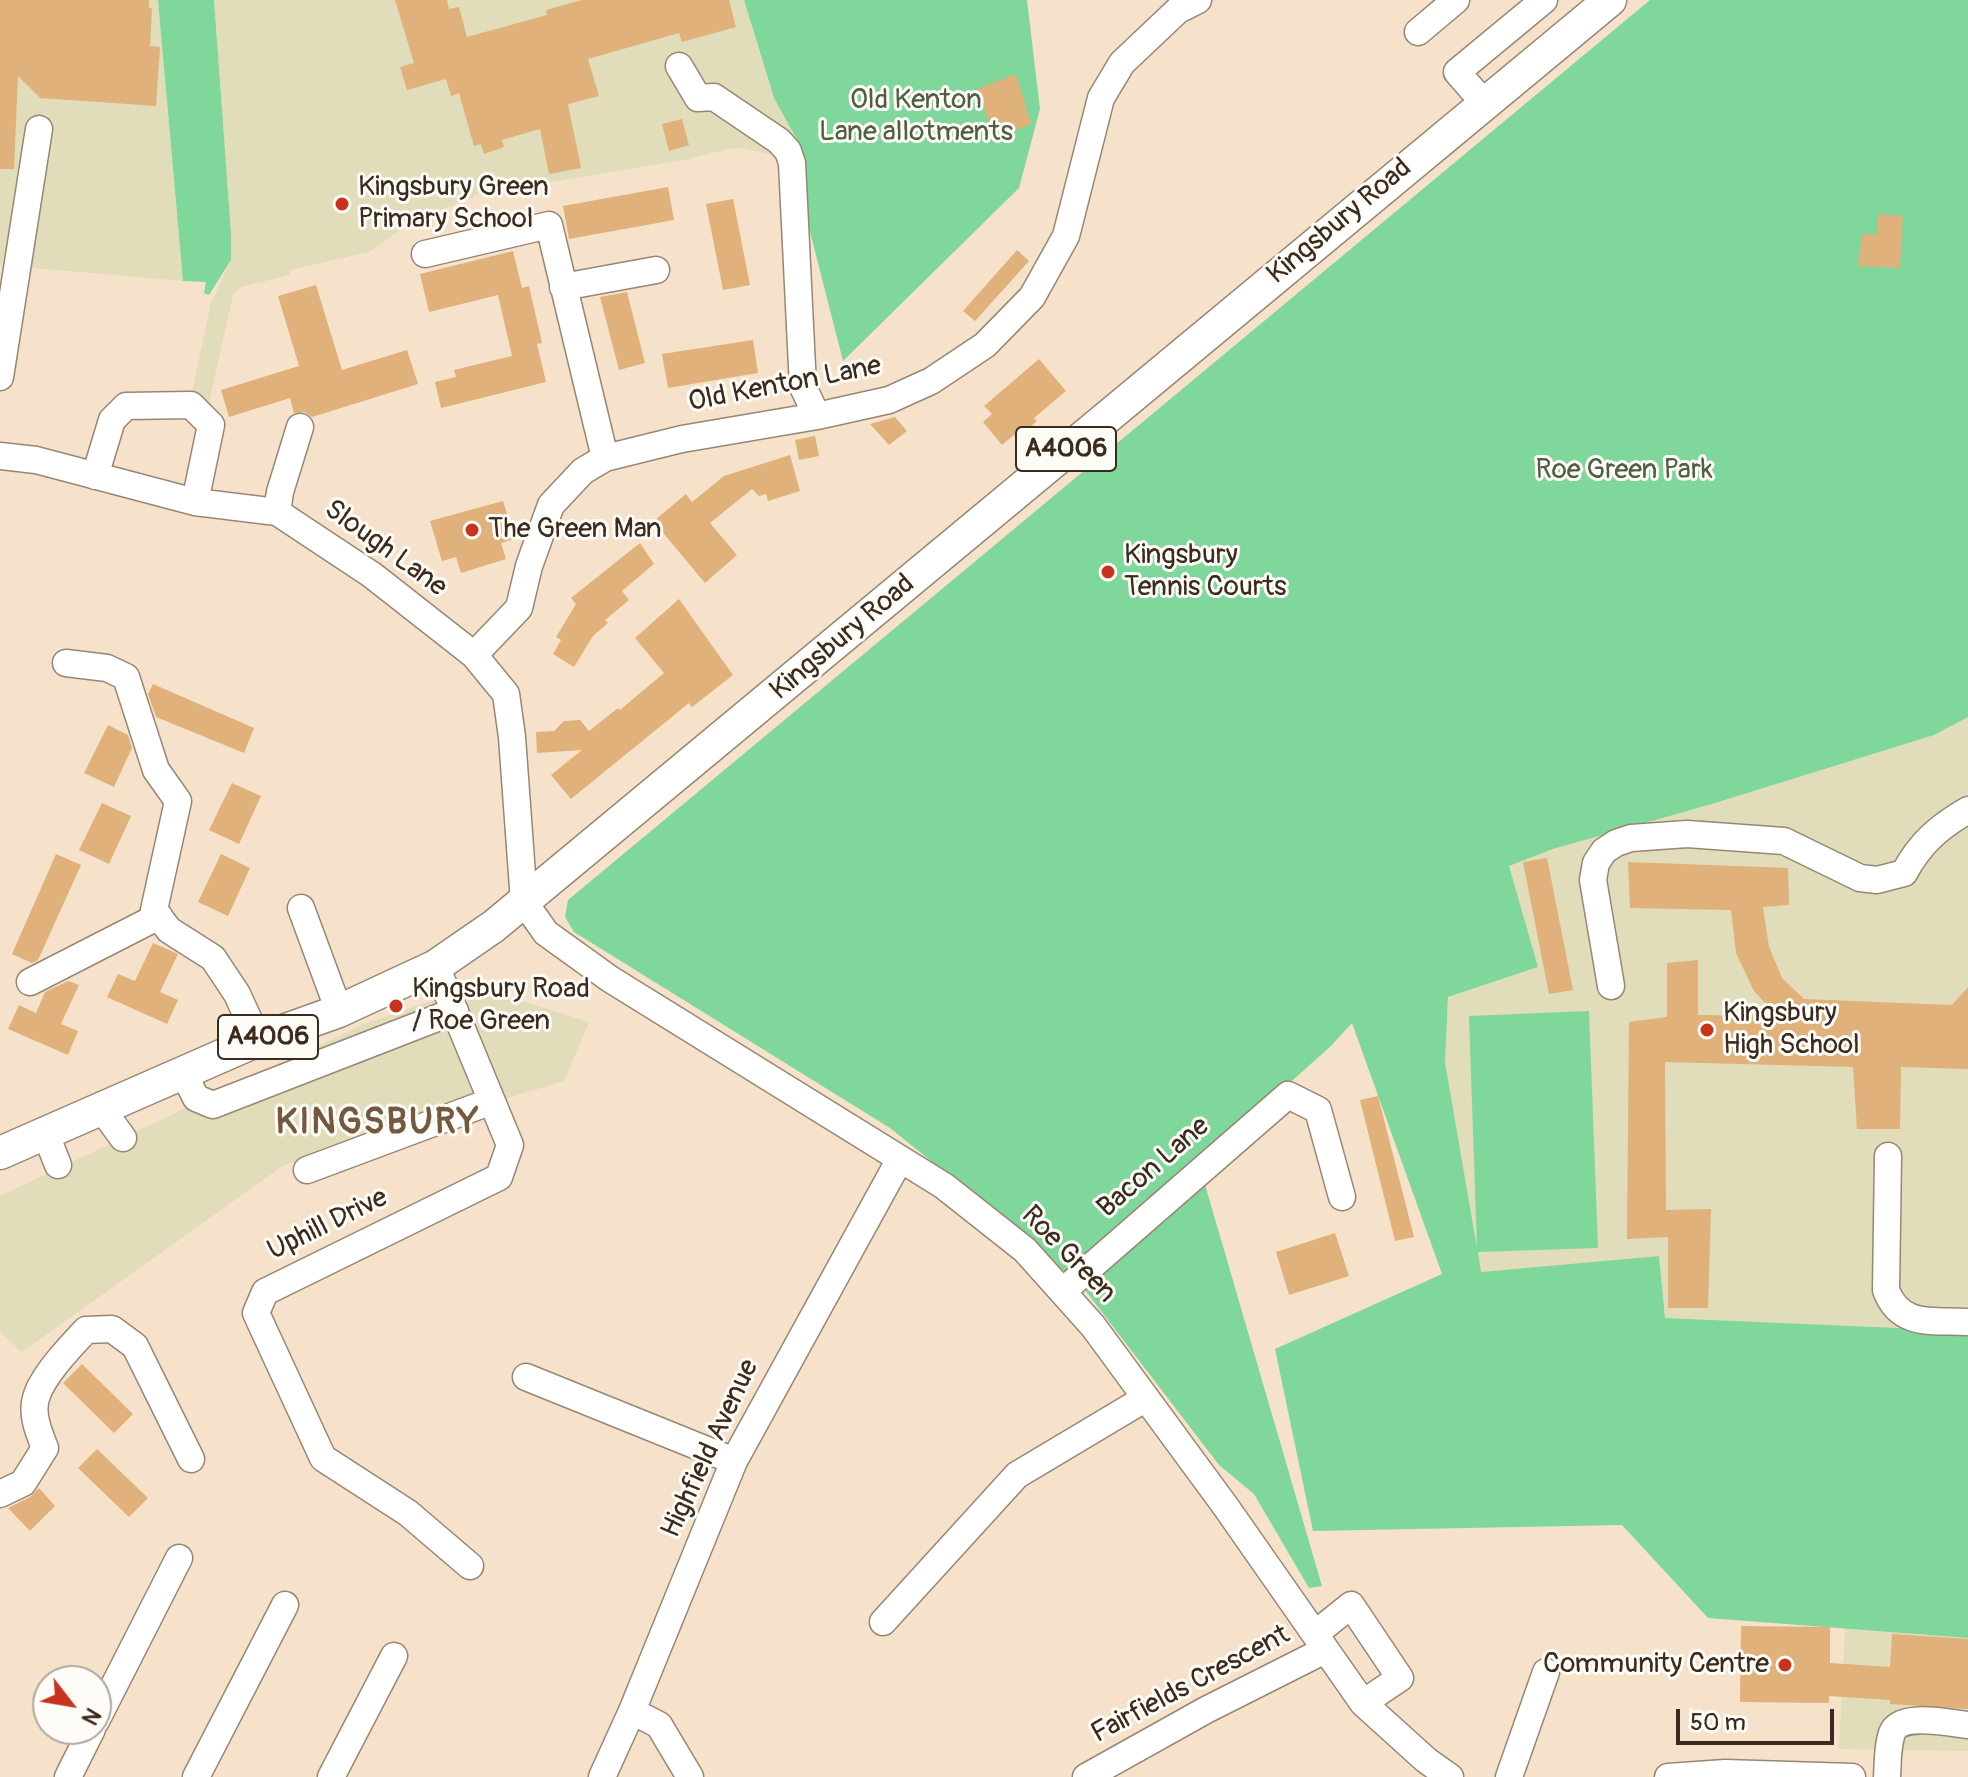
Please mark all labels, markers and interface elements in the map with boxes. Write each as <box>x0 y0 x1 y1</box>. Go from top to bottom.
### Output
park label: Old Kenton Lane allotments <box>819 84 1013 150</box>
street label: Kingsbury Road <box>1261 152 1419 292</box>
place label: Kingsbury Green Primary School <box>358 171 549 237</box>
marker: Kingsbury Green Primary School <box>333 195 351 213</box>
street label: Old Kenton Lane <box>686 350 884 420</box>
road number: A4006 <box>1016 427 1116 471</box>
park label: Roe Green Park <box>1535 454 1713 488</box>
street label: Slough Lane <box>317 493 453 605</box>
place label: The Green Man <box>488 513 662 547</box>
marker: The Green Man <box>463 521 481 539</box>
place label: Kingsbury Tennis Courts <box>1124 539 1287 605</box>
marker: Kingsbury Tennis Courts <box>1099 563 1117 581</box>
street label: Kingsbury Road <box>764 568 922 708</box>
place label: Kingsbury Road / Roe Green <box>412 973 590 1039</box>
marker: Kingsbury Road / Roe Green <box>387 997 405 1015</box>
place label: Kingsbury High School <box>1723 997 1860 1063</box>
road number: A4006 <box>218 1015 318 1059</box>
marker: Kingsbury High School <box>1698 1021 1716 1039</box>
district label: KINGSBURY <box>275 1102 481 1146</box>
street label: Bacon Lane <box>1091 1110 1217 1226</box>
street label: Uphill Drive <box>263 1182 393 1268</box>
street label: Roe Green <box>1014 1199 1122 1311</box>
street label: Highfield Avenue <box>655 1354 767 1544</box>
street label: Fairfields Crescent <box>1086 1619 1296 1751</box>
place label: Community Centre <box>1543 1648 1769 1682</box>
marker: Community Centre <box>1776 1656 1794 1674</box>
north arrow <box>32 1665 112 1745</box>
scale bar <box>1680 1693 1838 1743</box>
text: N <box>75 1703 107 1730</box>
text: 50 m <box>1690 1708 1746 1737</box>

